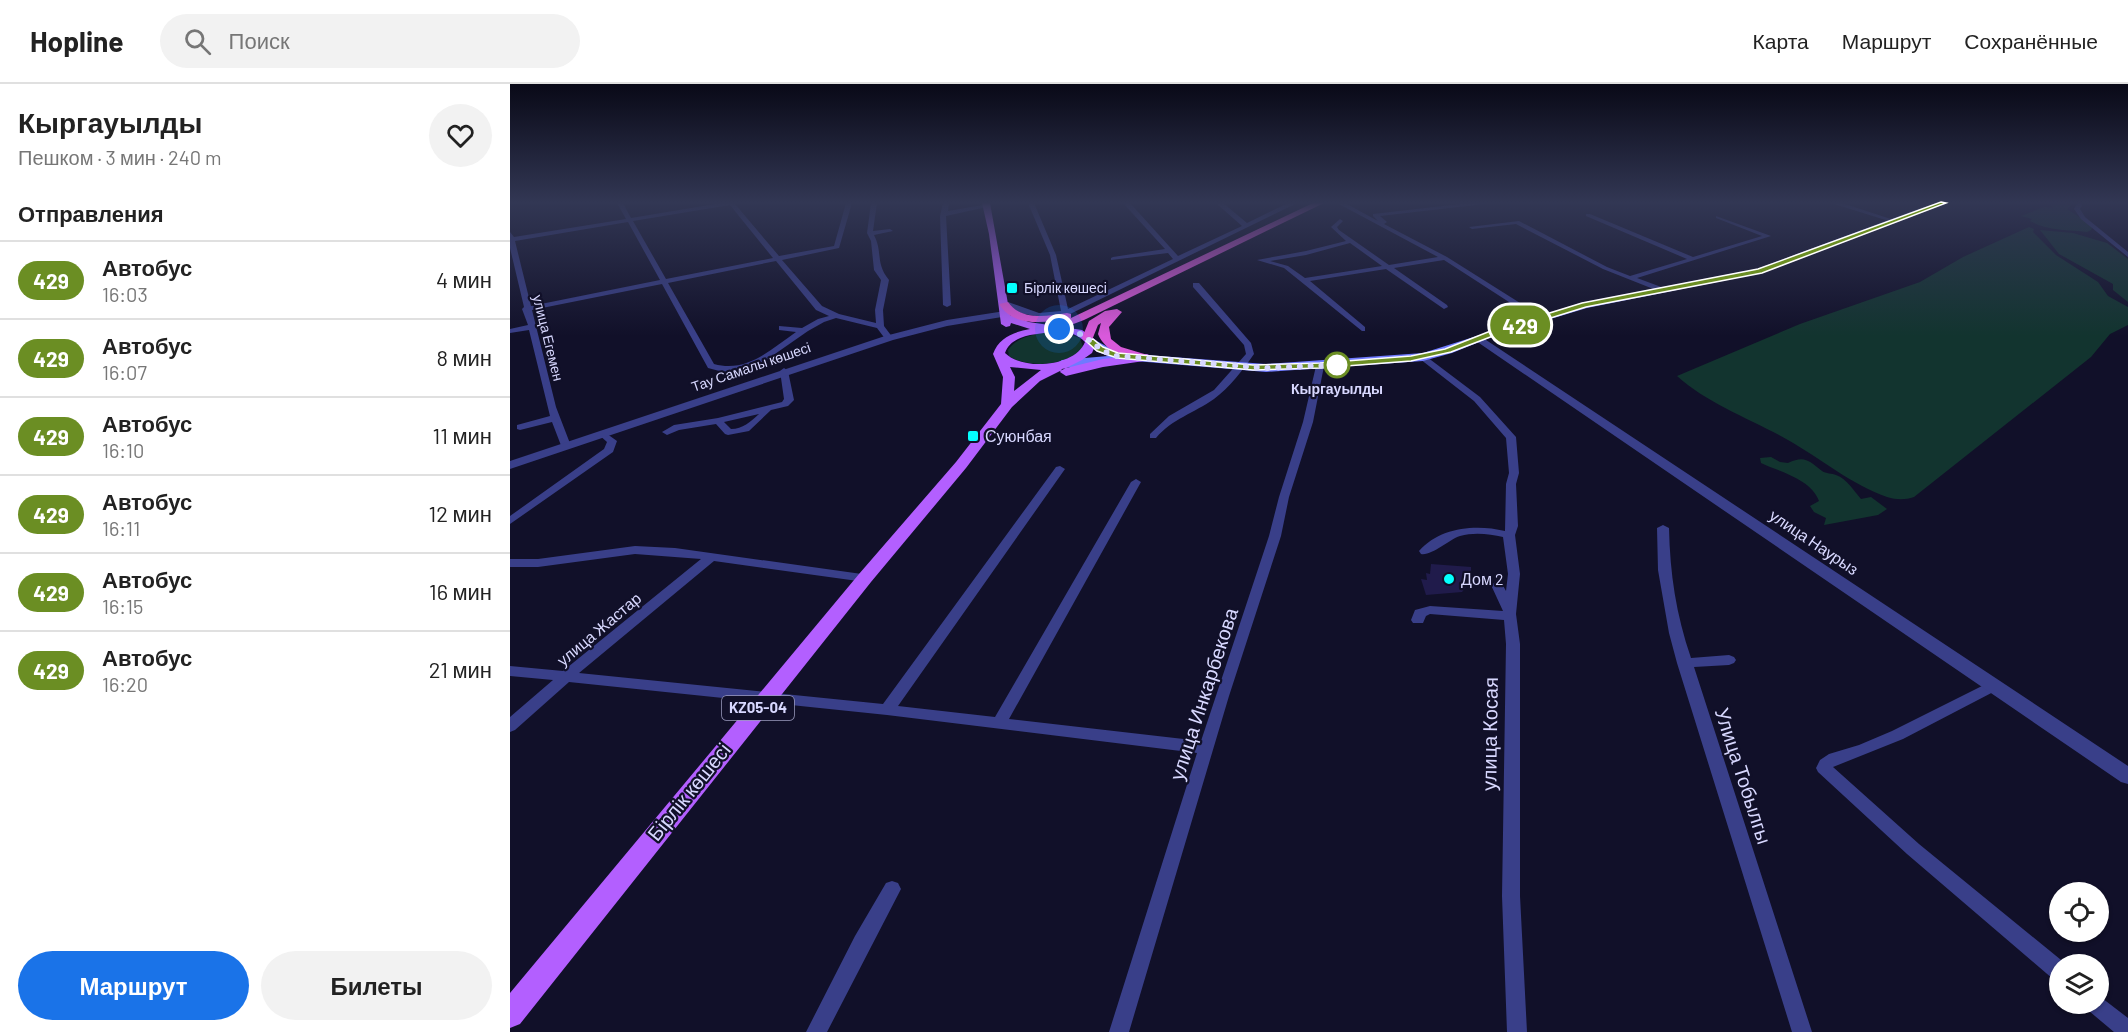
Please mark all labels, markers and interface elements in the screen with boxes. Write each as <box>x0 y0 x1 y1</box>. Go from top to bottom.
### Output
search box <box>160 14 580 68</box>
text: Hopline <box>30 24 124 58</box>
icon: search <box>181 25 214 58</box>
text: Поиск <box>229 27 290 53</box>
text: Карта <box>1753 28 1809 53</box>
text: Маршрут <box>1842 28 1931 53</box>
text: Сохранённые <box>1964 28 2098 53</box>
button: heart <box>429 104 492 167</box>
text: Кыргауылды <box>18 105 202 139</box>
text: Пешком · 3 мин · 240 m <box>18 145 222 169</box>
text: Отправления <box>18 200 164 226</box>
text: Автобус <box>102 254 192 280</box>
text: 4 мин <box>436 266 492 292</box>
text: 429 <box>33 268 69 293</box>
place label: Бірлік көшесі <box>1024 279 1107 296</box>
marker: Бірлік көшесі <box>1005 281 1019 295</box>
text: 16:03 <box>102 282 148 306</box>
street label: улица Егемен <box>530 293 567 383</box>
line badge: 429 <box>1486 306 1554 344</box>
text: 429 <box>1502 313 1538 338</box>
your location <box>1044 314 1074 344</box>
text: Автобус <box>102 332 192 358</box>
street label: Тау Самалы көшесі <box>689 338 813 395</box>
text: 8 мин <box>437 344 492 370</box>
text: 429 <box>33 346 69 371</box>
marker: Кыргауылды <box>1324 352 1350 378</box>
text: 16:07 <box>102 360 147 384</box>
place label: Кыргауылды <box>1291 380 1383 397</box>
text: Автобус <box>102 410 192 436</box>
text: 11 мин <box>433 422 492 448</box>
text: 429 <box>33 424 69 449</box>
place label: Суюнбая <box>985 426 1052 445</box>
marker: Суюнбая <box>966 429 980 443</box>
text: 16:10 <box>102 438 144 462</box>
text: Автобус <box>102 488 192 514</box>
text: 12 мин <box>429 500 492 526</box>
text: 429 <box>33 502 69 527</box>
street label: улица Наурыз <box>1766 505 1862 578</box>
text: 16:11 <box>102 516 140 540</box>
text: Автобус <box>102 566 192 592</box>
place label: Дом 2 <box>1461 569 1504 588</box>
marker: Дом 2 <box>1442 572 1456 586</box>
text: 16 мин <box>429 578 492 604</box>
text: 429 <box>33 580 69 605</box>
street label: улица Жастар <box>553 588 645 669</box>
text: 16:15 <box>102 594 143 618</box>
street label: улица Инкарбекова <box>1164 604 1243 783</box>
text: Автобус <box>102 644 192 670</box>
text: 21 мин <box>429 656 492 682</box>
text: 429 <box>33 658 69 683</box>
text: 16:20 <box>102 672 148 696</box>
street label: улица Косая <box>1476 677 1502 791</box>
road number: KZ05-04 <box>722 696 794 720</box>
street label: Улица Тобылгы <box>1711 705 1777 847</box>
street label: Бірлік көшесі <box>642 738 735 845</box>
map controls <box>2049 882 2109 1014</box>
button: locate <box>2049 882 2109 942</box>
button: Маршрут <box>18 951 249 1020</box>
button: Билеты <box>261 951 492 1020</box>
button: layers <box>2049 954 2109 1014</box>

